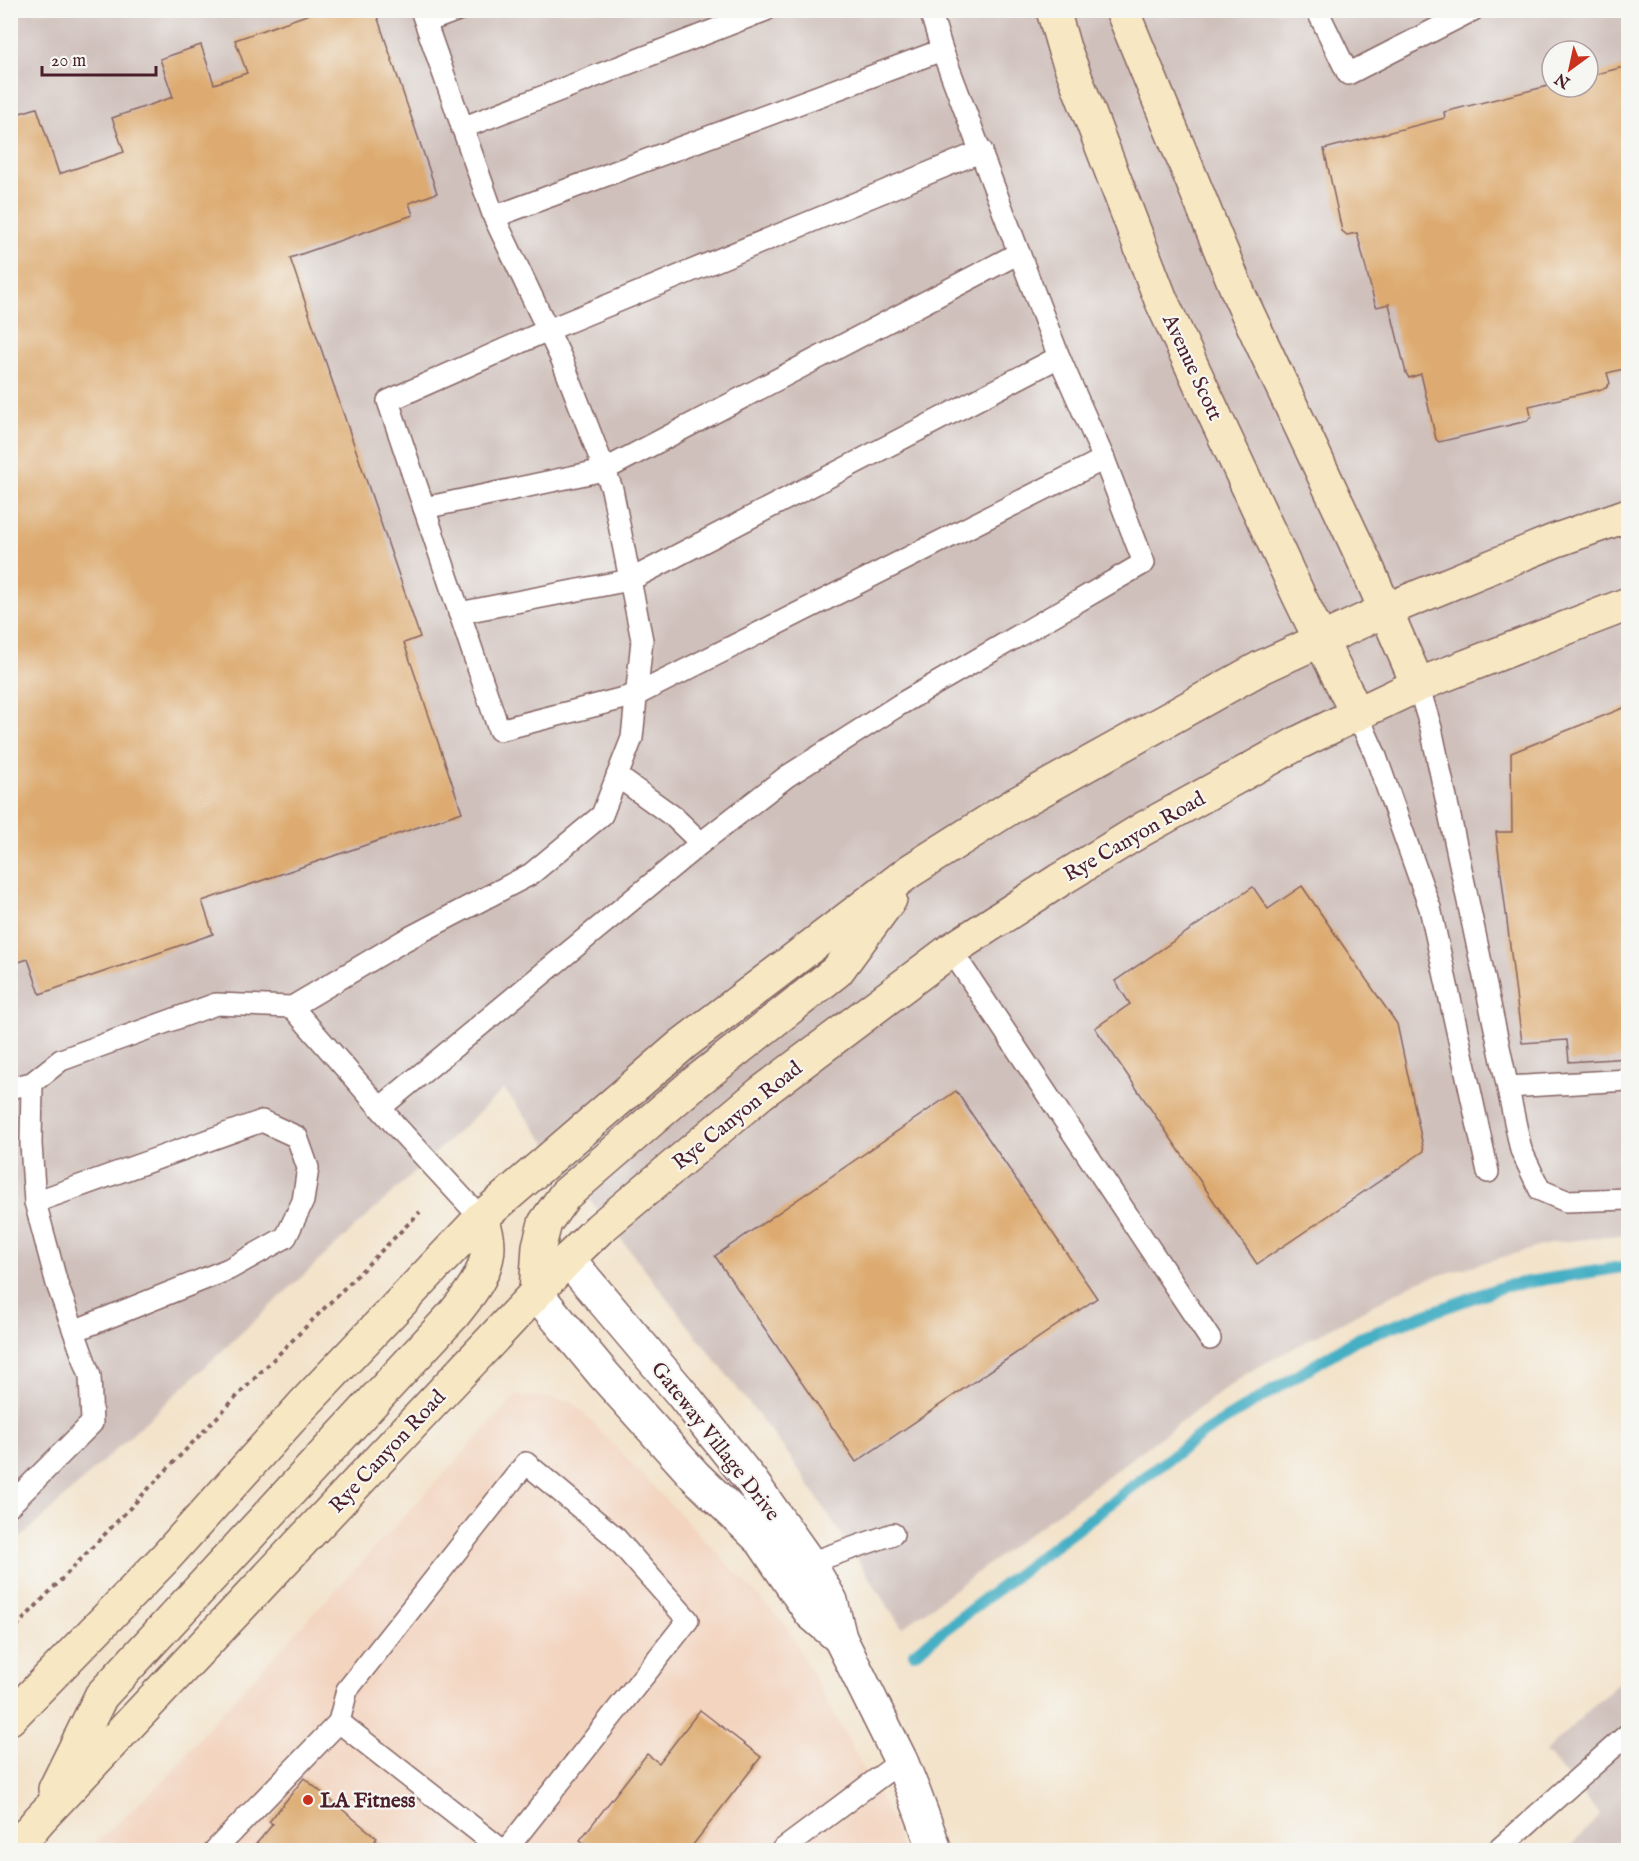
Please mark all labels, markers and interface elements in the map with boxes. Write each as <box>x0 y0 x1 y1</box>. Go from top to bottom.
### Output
scale bar <box>42 39 156 77</box>
north arrow <box>1540 39 1600 99</box>
text: 20 m <box>51 50 86 73</box>
text: N <box>1552 68 1575 93</box>
street label: Avenue Scott <box>1155 309 1228 425</box>
street label: Rye Canyon Road <box>1059 785 1211 889</box>
street label: Rye Canyon Road <box>668 1055 809 1177</box>
street label: Gateway Village Drive <box>644 1357 786 1527</box>
street label: Rye Canyon Road <box>324 1384 453 1519</box>
place label: LA Fitness <box>320 1788 415 1815</box>
marker: LA Fitness <box>301 1793 315 1807</box>

